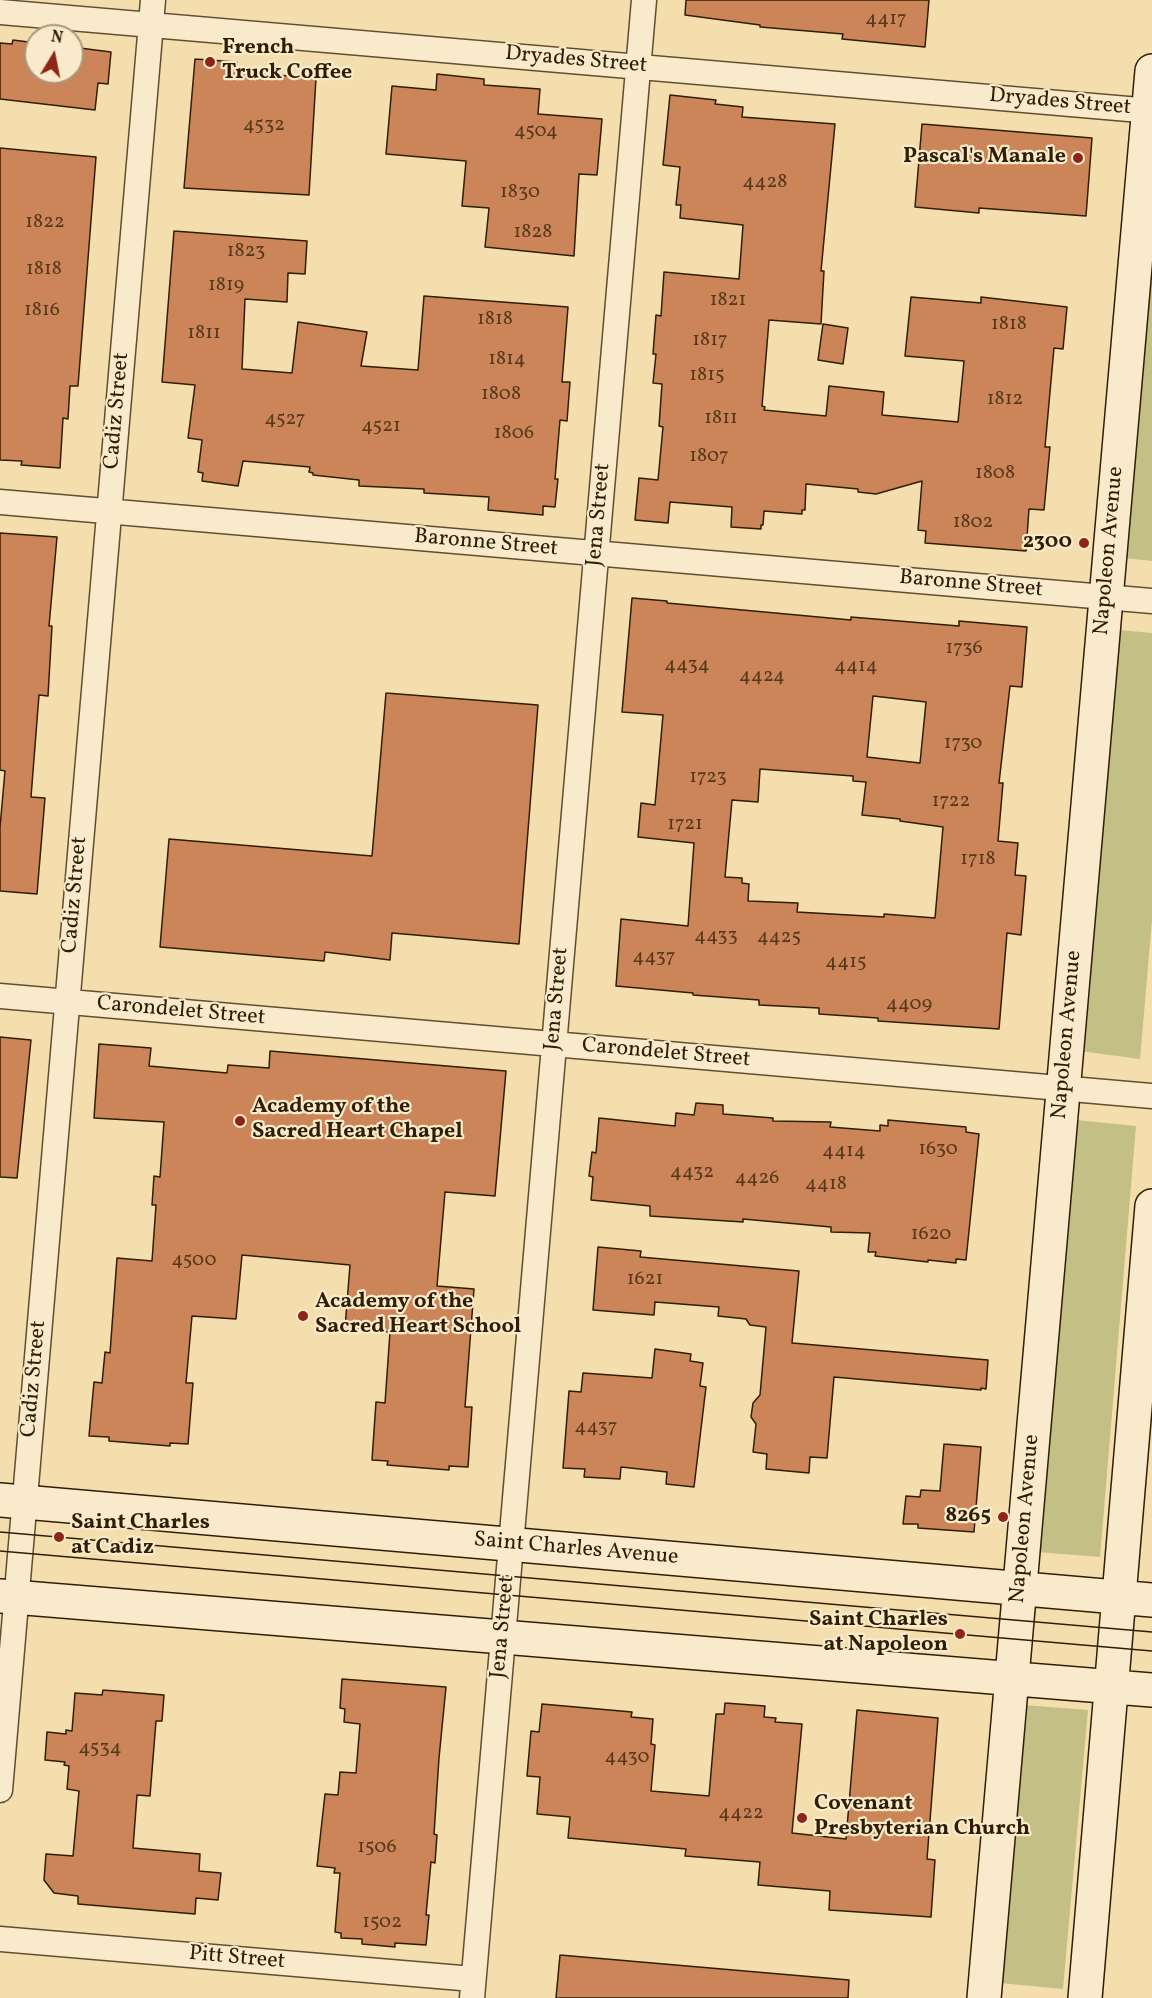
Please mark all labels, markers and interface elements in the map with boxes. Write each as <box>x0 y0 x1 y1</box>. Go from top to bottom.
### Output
house number: 4417 <box>865 8 907 32</box>
north arrow <box>24 24 84 84</box>
text: N <box>49 26 64 50</box>
place label: French Truck Coffee <box>222 36 352 88</box>
street label: Dryades Street <box>504 42 648 80</box>
marker: French Truck Coffee <box>203 55 217 69</box>
street label: Dryades Street <box>988 84 1132 122</box>
house number: 4532 <box>243 114 285 138</box>
house number: 4504 <box>514 120 558 144</box>
place label: Pascal's Manale <box>903 145 1066 171</box>
marker: Pascal's Manale <box>1071 151 1085 165</box>
house number: 4428 <box>743 171 787 195</box>
house number: 1830 <box>500 181 540 205</box>
house number: 1822 <box>25 211 65 235</box>
house number: 1828 <box>514 221 552 245</box>
house number: 1823 <box>227 240 265 264</box>
house number: 1818 <box>26 258 62 282</box>
house number: 1819 <box>208 274 244 298</box>
house number: 1821 <box>710 289 746 313</box>
house number: 1816 <box>24 299 60 323</box>
house number: 1818 <box>477 308 513 332</box>
house number: 1818 <box>991 313 1027 337</box>
house number: 1811 <box>187 322 221 346</box>
house number: 1817 <box>692 329 728 353</box>
house number: 1814 <box>488 348 526 372</box>
street label: Cadiz Street <box>100 351 136 471</box>
house number: 1815 <box>689 364 725 388</box>
house number: 1808 <box>481 383 521 407</box>
house number: 1812 <box>987 388 1023 412</box>
house number: 1811 <box>704 407 738 431</box>
house number: 4527 <box>265 408 305 432</box>
house number: 4521 <box>361 415 401 439</box>
house number: 1806 <box>494 422 534 446</box>
house number: 1807 <box>689 445 729 469</box>
street label: Jena Street <box>582 462 618 568</box>
house number: 1808 <box>975 462 1015 486</box>
street label: Napoleon Avenue <box>1089 465 1131 637</box>
house number: 1802 <box>953 511 993 535</box>
street label: Baronne Street <box>413 525 559 563</box>
place label: 2300 <box>1023 530 1072 556</box>
marker: 2300 <box>1077 536 1091 550</box>
street label: Baronne Street <box>898 566 1044 604</box>
house number: 1736 <box>945 637 983 661</box>
house number: 4434 <box>664 654 710 678</box>
house number: 4414 <box>834 655 878 679</box>
house number: 4424 <box>739 665 785 689</box>
house number: 1730 <box>944 732 982 756</box>
house number: 1723 <box>689 766 727 790</box>
house number: 1722 <box>932 790 970 814</box>
house number: 1721 <box>667 813 703 837</box>
street label: Cadiz Street <box>58 835 94 955</box>
house number: 1718 <box>960 848 996 872</box>
house number: 4433 <box>694 925 738 949</box>
house number: 4425 <box>757 926 801 950</box>
street label: Jena Street <box>540 946 576 1052</box>
house number: 4437 <box>632 946 676 970</box>
street label: Napoleon Avenue <box>1047 949 1089 1121</box>
house number: 4415 <box>825 951 867 975</box>
street label: Carondelet Street <box>96 991 266 1033</box>
house number: 4409 <box>886 993 932 1017</box>
street label: Carondelet Street <box>581 1033 751 1075</box>
place label: Academy of the Sacred Heart Chapel <box>252 1095 463 1146</box>
marker: Academy of the Sacred Heart Chapel <box>233 1114 247 1128</box>
house number: 1630 <box>918 1138 958 1162</box>
house number: 4414 <box>822 1140 866 1164</box>
house number: 4432 <box>670 1161 714 1185</box>
house number: 4426 <box>735 1167 779 1191</box>
house number: 4418 <box>805 1173 847 1197</box>
house number: 1620 <box>911 1223 951 1247</box>
house number: 4500 <box>172 1249 216 1273</box>
house number: 1621 <box>627 1268 663 1292</box>
place label: Academy of the Sacred Heart School <box>315 1290 521 1342</box>
marker: Academy of the Sacred Heart School <box>296 1309 310 1323</box>
street label: Cadiz Street <box>17 1319 53 1439</box>
house number: 4437 <box>574 1416 618 1440</box>
street label: Napoleon Avenue <box>1005 1433 1047 1605</box>
place label: 8265 <box>945 1504 991 1530</box>
marker: 8265 <box>996 1510 1010 1524</box>
place label: Saint Charles at Cadiz <box>71 1511 210 1562</box>
street label: Saint Charles Avenue <box>473 1528 679 1572</box>
marker: Saint Charles at Cadiz <box>52 1530 66 1544</box>
street label: Jena Street <box>486 1574 522 1680</box>
place label: Saint Charles at Napoleon <box>809 1608 948 1660</box>
marker: Saint Charles at Napoleon <box>953 1627 967 1641</box>
house number: 4534 <box>78 1737 122 1761</box>
house number: 4430 <box>605 1746 649 1770</box>
place label: Covenant Presbyterian Church <box>814 1792 1030 1844</box>
house number: 4422 <box>718 1802 764 1826</box>
marker: Covenant Presbyterian Church <box>795 1811 809 1825</box>
house number: 1506 <box>357 1836 397 1860</box>
house number: 1502 <box>362 1911 402 1935</box>
street label: Pitt Street <box>188 1942 286 1976</box>

